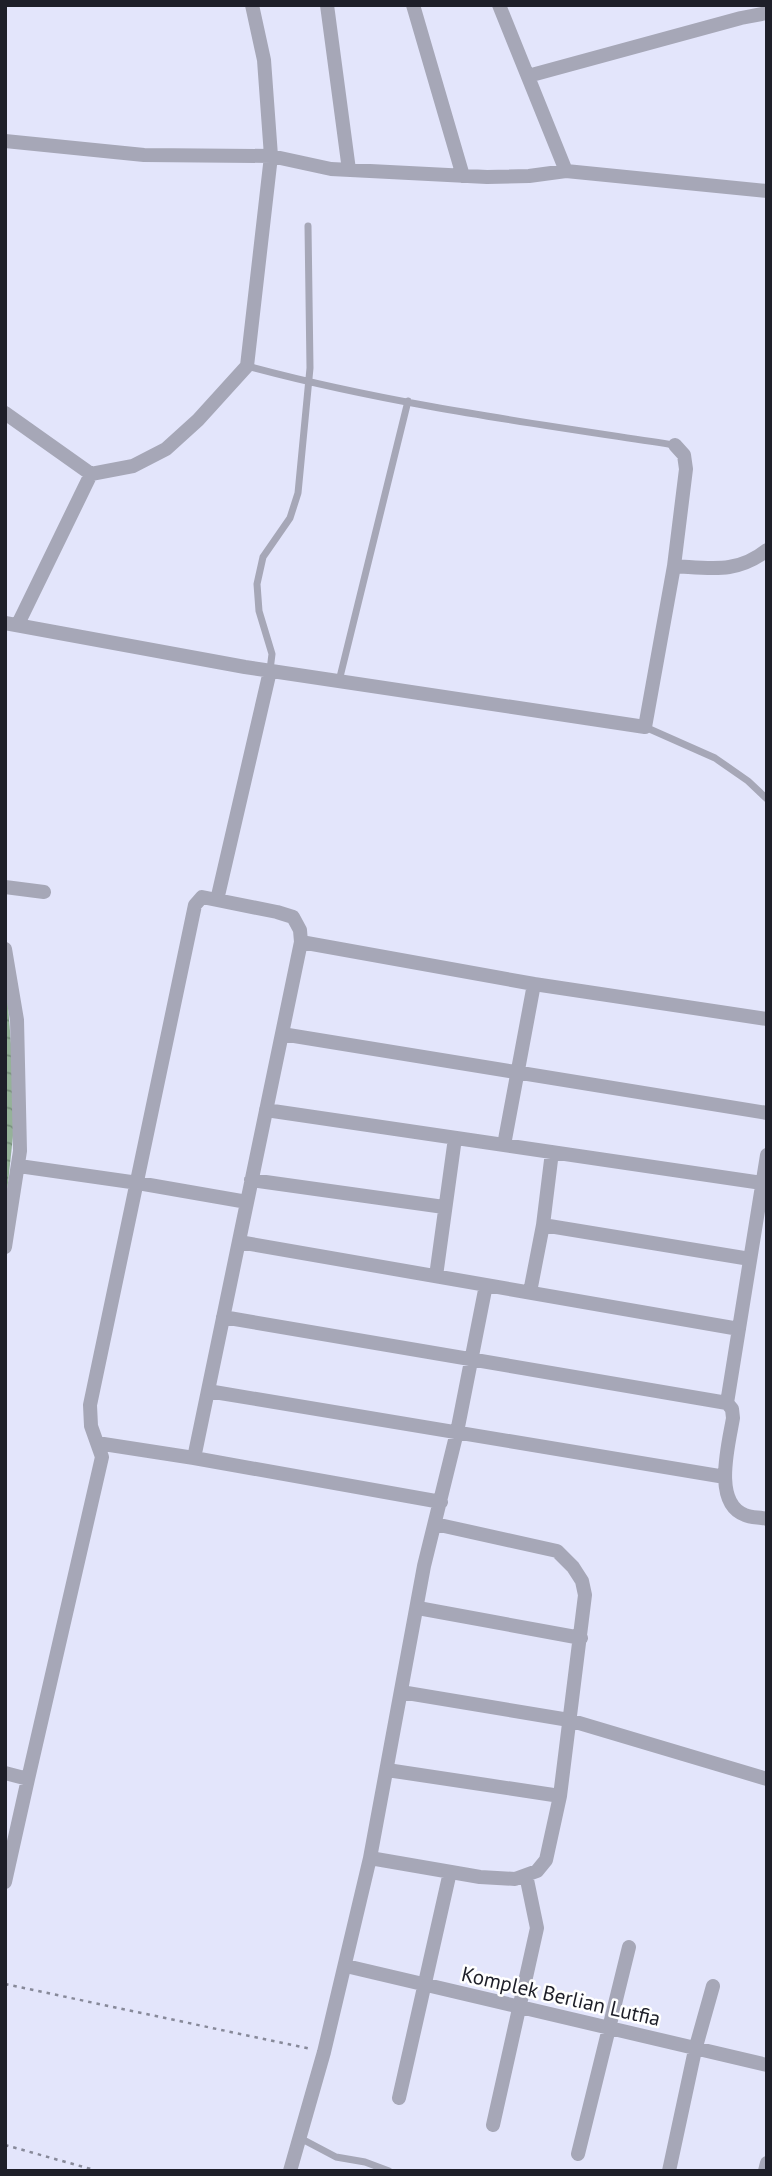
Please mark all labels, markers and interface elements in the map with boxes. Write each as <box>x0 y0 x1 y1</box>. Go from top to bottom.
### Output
street label: Komplek Berlian Lutfia <box>459 1960 663 2032</box>

